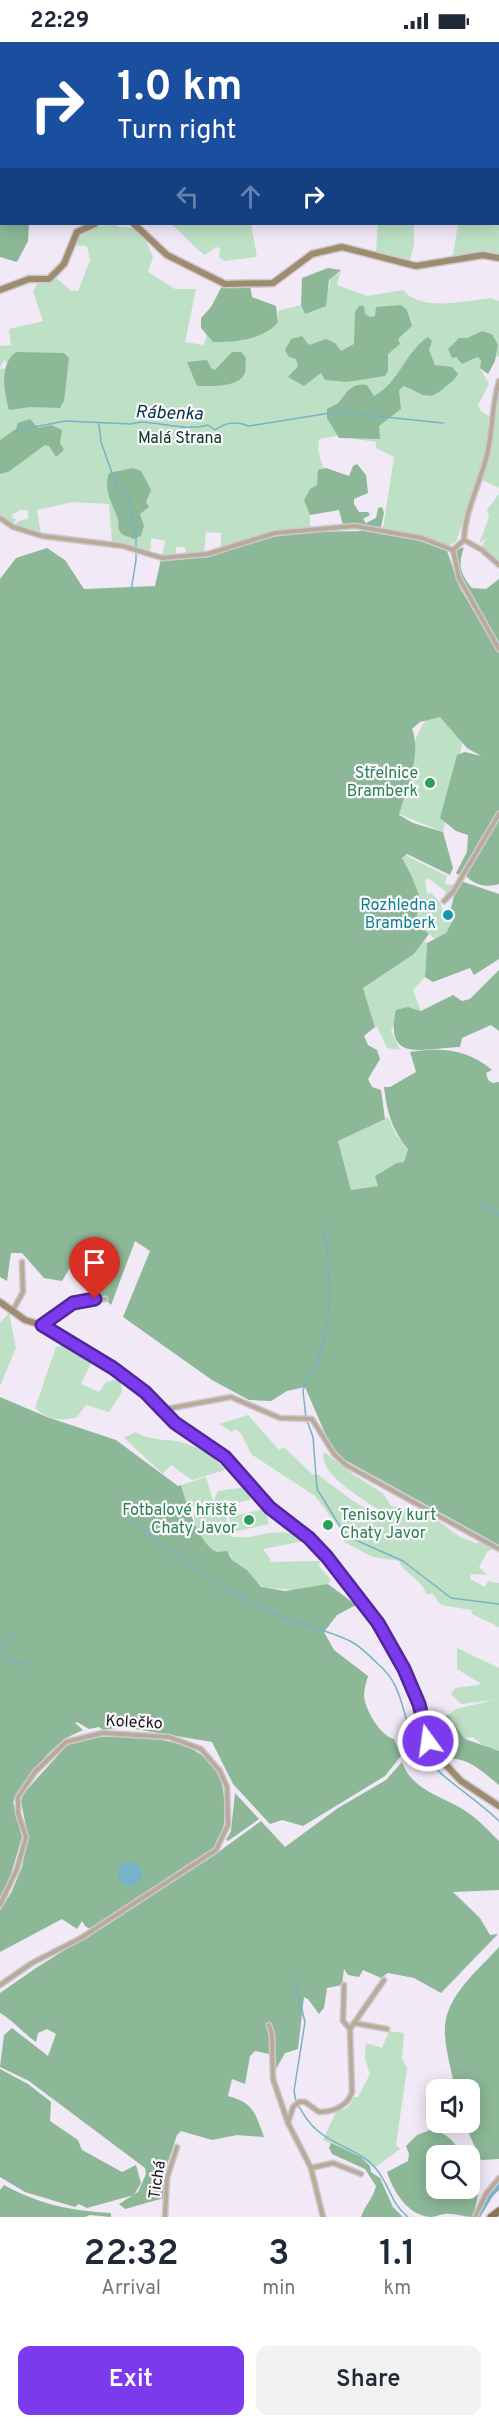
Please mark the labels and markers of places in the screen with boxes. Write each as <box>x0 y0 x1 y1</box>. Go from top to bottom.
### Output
place label: Střelnice Bramberk <box>347 764 418 802</box>
marker: Střelnice Bramberk <box>423 776 437 790</box>
place label: Rozhledna Bramberk <box>360 896 436 934</box>
marker: Rozhledna Bramberk <box>441 908 455 922</box>
pin <box>69 1237 120 1299</box>
place label: Fotbalové hřiště Chaty Javor <box>122 1501 237 1539</box>
place label: Tenisový kurt Chaty Javor <box>340 1506 436 1544</box>
marker: Fotbalové hřiště Chaty Javor <box>242 1513 256 1527</box>
marker: Tenisový kurt Chaty Javor <box>321 1518 335 1532</box>

